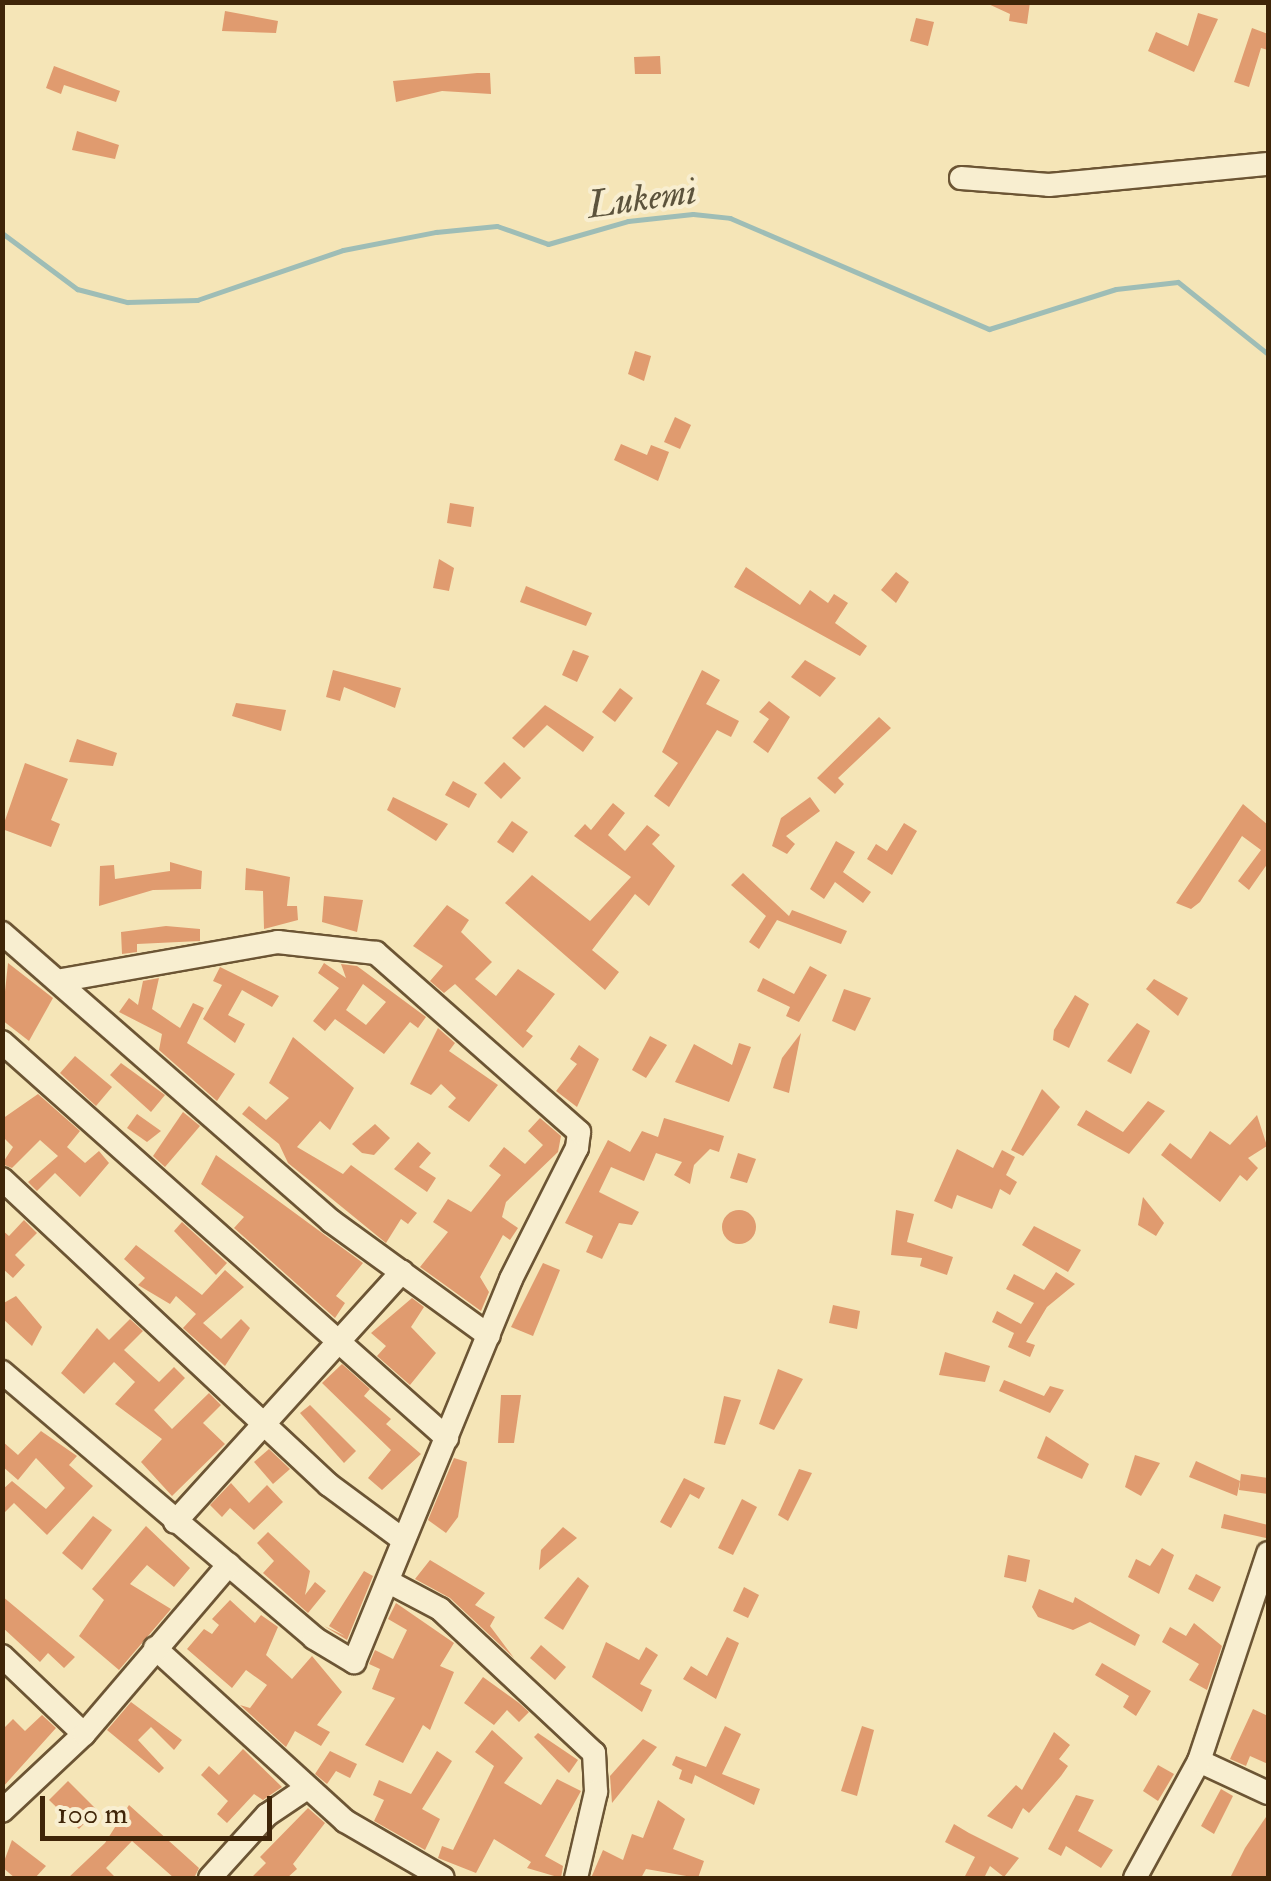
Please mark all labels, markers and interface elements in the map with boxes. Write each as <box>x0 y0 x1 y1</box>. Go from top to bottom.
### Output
water label: Lukemi <box>585 169 699 229</box>
scale bar <box>45 1776 278 1838</box>
text: 100 m <box>57 1795 128 1832</box>

